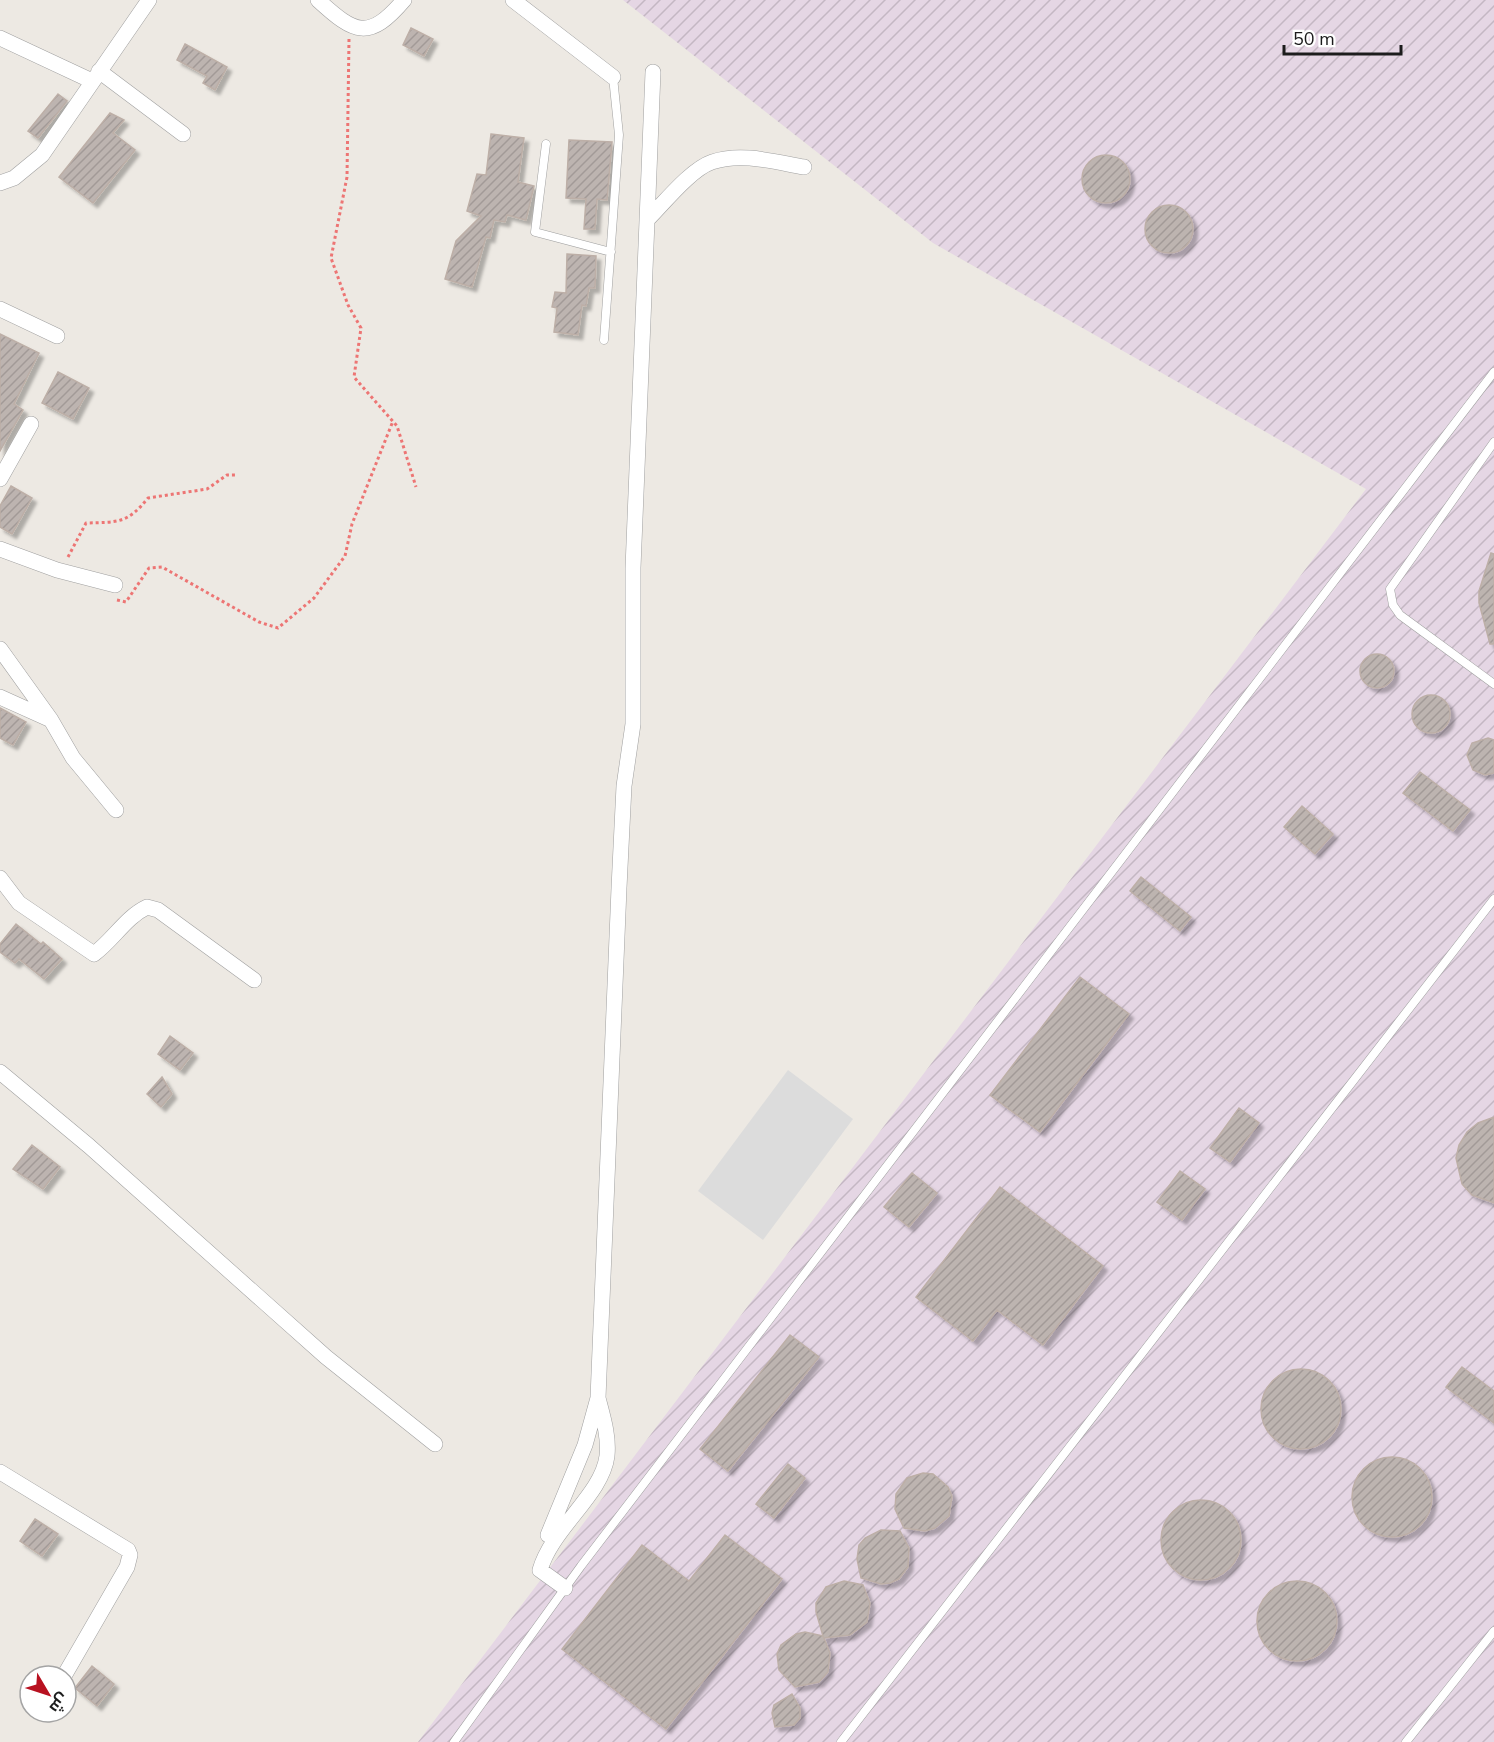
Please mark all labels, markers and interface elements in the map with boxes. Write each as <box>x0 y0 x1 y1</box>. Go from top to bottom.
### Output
scale bar <box>1284 18 1401 56</box>
text: 50 m <box>1293 27 1335 51</box>
north arrow <box>18 1664 78 1724</box>
text: ش <box>44 1688 74 1718</box>

